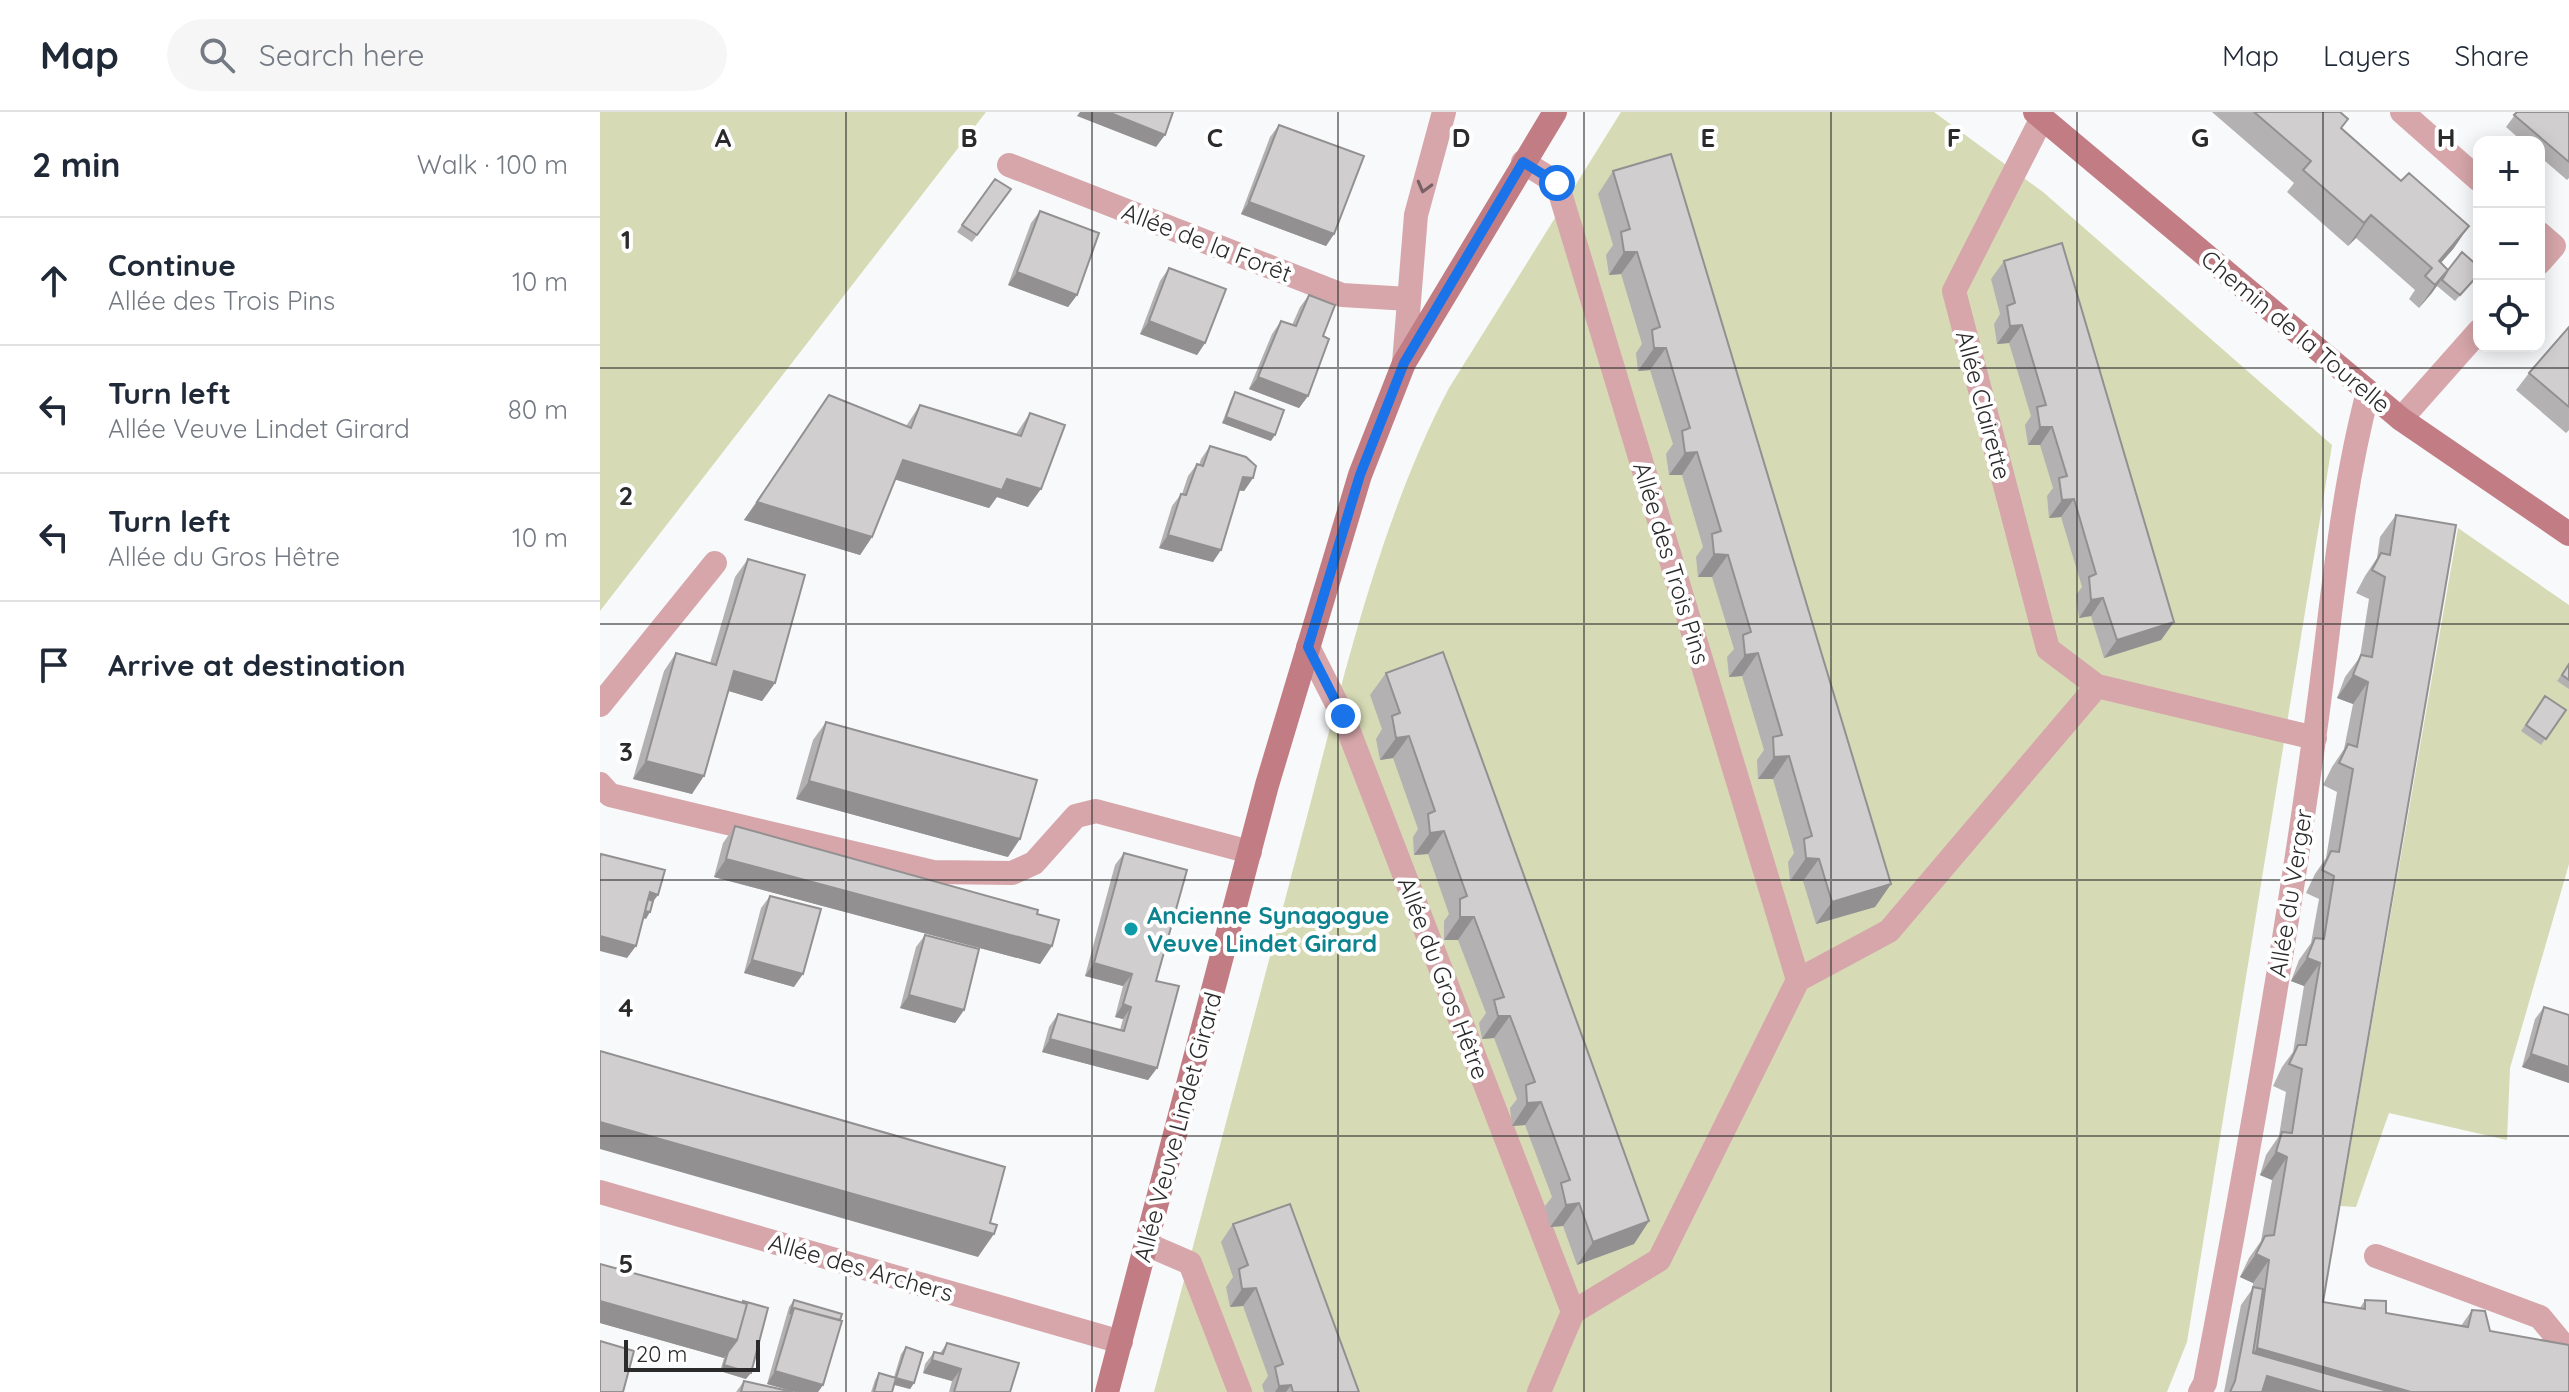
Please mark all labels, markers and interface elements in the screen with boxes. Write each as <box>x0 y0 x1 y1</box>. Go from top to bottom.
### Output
search box <box>167 19 727 91</box>
text: Map <box>40 31 119 79</box>
icon: search <box>195 33 239 77</box>
text: Search here <box>259 36 424 74</box>
text: Map <box>2222 38 2279 73</box>
text: Layers <box>2323 38 2410 73</box>
text: Share <box>2454 38 2529 73</box>
text: A <box>715 121 732 154</box>
text: B <box>960 121 978 154</box>
text: C <box>1207 121 1223 154</box>
text: D <box>1452 121 1470 154</box>
text: E <box>1701 121 1715 154</box>
text: F <box>1947 121 1961 154</box>
text: G <box>2191 121 2209 154</box>
text: H <box>2437 121 2455 154</box>
map controls <box>2473 136 2545 352</box>
button: + <box>2473 136 2545 208</box>
text: 2 min <box>32 143 121 186</box>
text: Walk · 100 m <box>417 148 568 181</box>
route start <box>1539 165 1575 201</box>
one-way arrow <box>1416 180 1433 194</box>
street label: Allée de la Forêt <box>1118 196 1296 288</box>
button: − <box>2473 208 2545 280</box>
text: 1 <box>621 223 631 256</box>
street label: Chemin de la Tourelle <box>2195 243 2397 419</box>
text: Continue <box>108 246 236 284</box>
icon: ahead <box>32 259 76 303</box>
text: 10 m <box>512 265 568 298</box>
button: locate <box>2473 280 2545 352</box>
text: Allée des Trois Pins <box>108 284 335 317</box>
street label: Allée Clairette <box>1950 327 2018 483</box>
text: Turn left <box>108 374 231 412</box>
icon: left <box>32 387 76 431</box>
text: 80 m <box>508 393 568 426</box>
text: Allée Veuve Lindet Girard <box>108 412 410 445</box>
street label: Allée des Trois Pins <box>1627 458 1717 668</box>
text: 2 <box>619 479 633 512</box>
text: Turn left <box>108 502 231 540</box>
icon: left <box>32 515 76 559</box>
text: 10 m <box>512 521 568 554</box>
text: Allée du Gros Hêtre <box>108 540 340 573</box>
icon: arrive <box>32 643 76 687</box>
text: Arrive at destination <box>108 646 406 684</box>
route end <box>1325 698 1361 734</box>
text: 3 <box>619 735 633 768</box>
street label: Allée du Verger <box>2262 807 2318 979</box>
street label: Allée du Gros Hêtre <box>1392 873 1496 1083</box>
place label: Ancienne Synagogue Veuve Lindet Girard <box>1147 900 1389 958</box>
marker: Ancienne Synagogue Veuve Lindet Girard <box>1122 920 1140 938</box>
street label: Allée Veuve Lindet Girard <box>1126 989 1228 1265</box>
text: 4 <box>618 991 634 1024</box>
street label: Allée des Archers <box>765 1226 957 1308</box>
text: 5 <box>619 1247 633 1280</box>
scale bar <box>624 1336 760 1372</box>
text: 20 m <box>636 1340 687 1368</box>

